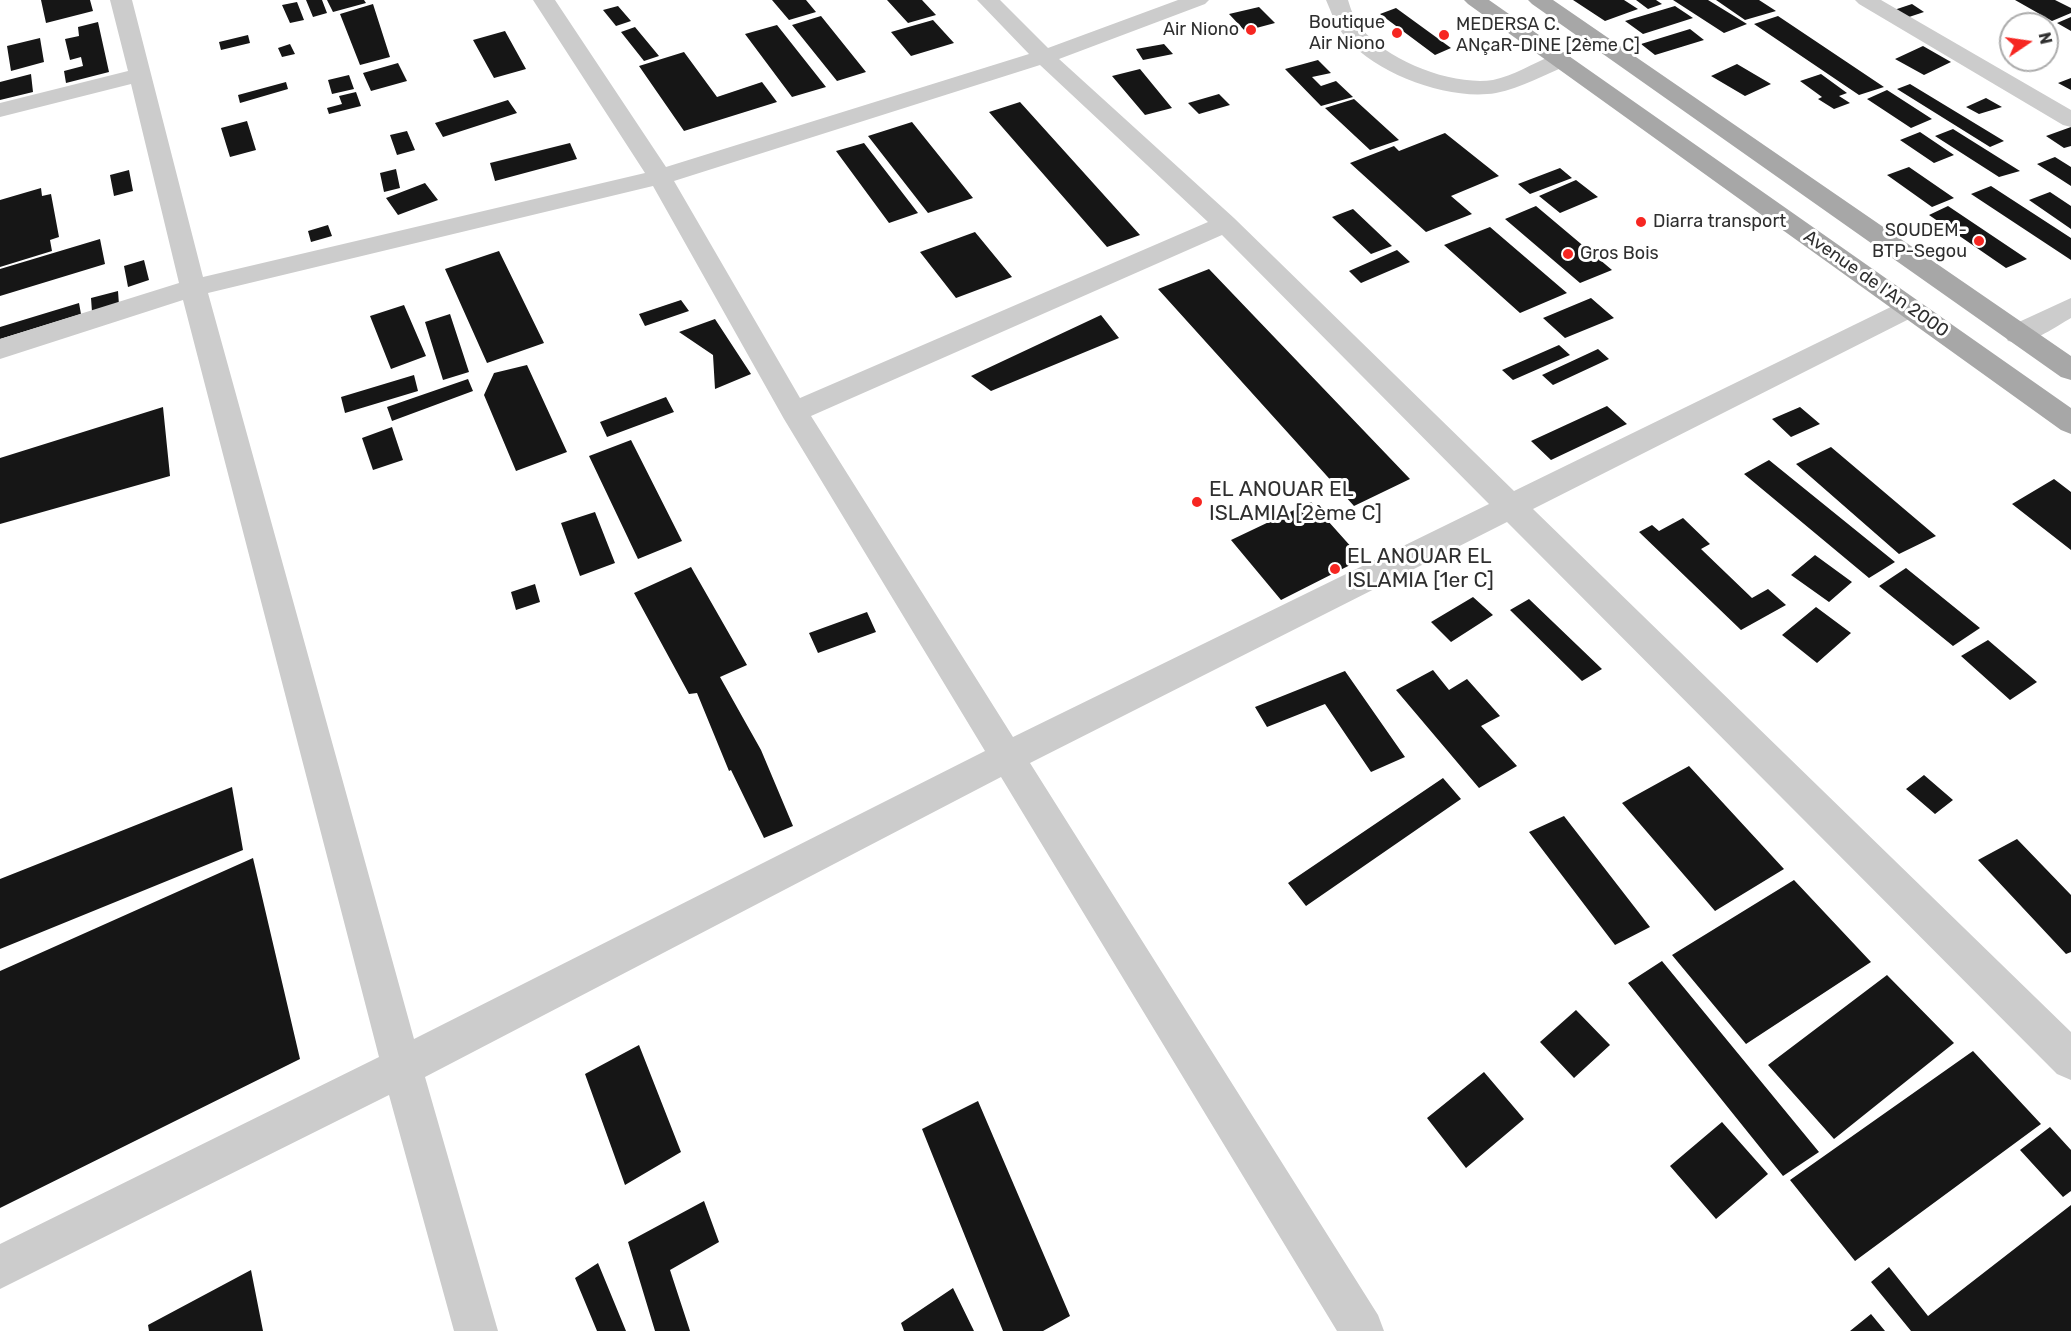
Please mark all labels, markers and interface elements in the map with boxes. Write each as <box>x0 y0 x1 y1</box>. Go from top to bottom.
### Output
place label: Boutique Air Niono <box>1309 12 1385 54</box>
north arrow <box>1999 12 2059 72</box>
place label: MEDERSA C. ANçaR-DINE [2ème C] <box>1456 14 1640 57</box>
place label: Air Niono <box>1163 19 1239 41</box>
marker: Air Niono <box>1244 23 1258 37</box>
marker: Boutique Air Niono <box>1390 26 1404 40</box>
marker: MEDERSA C. ANçaR-DINE [2ème C] <box>1437 28 1451 42</box>
text: N <box>2035 31 2056 46</box>
place label: Diarra transport <box>1653 211 1786 233</box>
marker: Diarra transport <box>1634 215 1648 229</box>
place label: SOUDEM- BTP-Segou <box>1872 220 1967 262</box>
street label: Avenue de l'An 2000 <box>1799 226 1953 342</box>
marker: SOUDEM- BTP-Segou <box>1972 234 1986 248</box>
place label: Gros Bois <box>1580 243 1659 265</box>
marker: Gros Bois <box>1561 247 1575 261</box>
place label: EL ANOUAR EL ISLAMIA [2ème C] <box>1209 477 1382 527</box>
marker: EL ANOUAR EL ISLAMIA [2ème C] <box>1190 495 1204 509</box>
place label: EL ANOUAR EL ISLAMIA [1er C] <box>1347 544 1494 594</box>
marker: EL ANOUAR EL ISLAMIA [1er C] <box>1328 562 1342 576</box>

